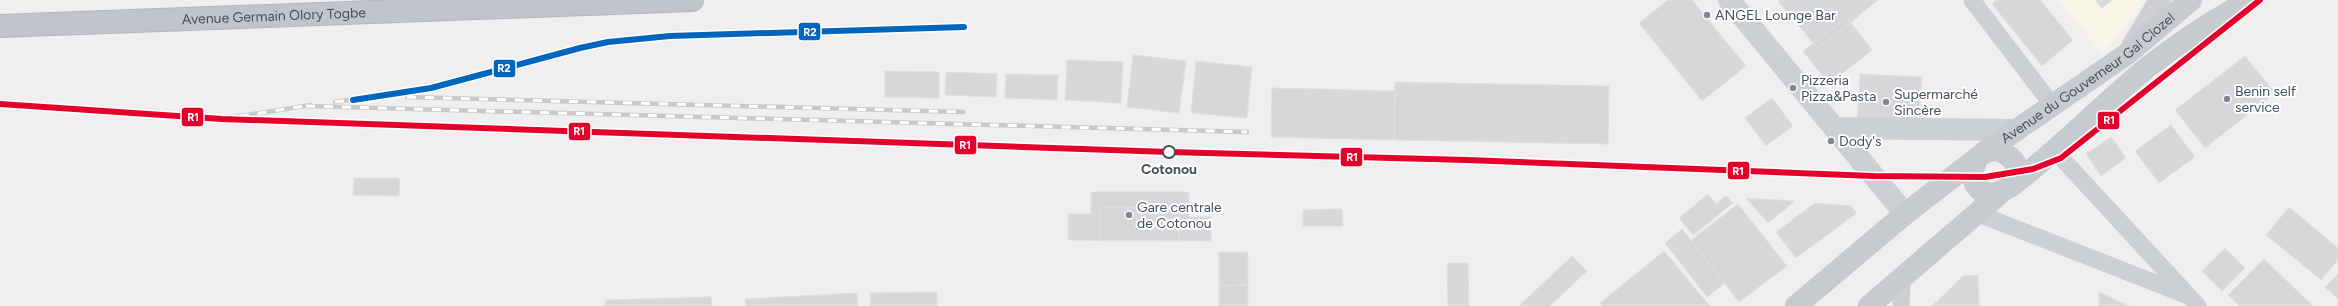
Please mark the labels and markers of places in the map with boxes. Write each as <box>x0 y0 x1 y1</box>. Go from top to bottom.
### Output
place label: ANGEL Lounge Bar <box>1715 7 1836 24</box>
marker: ANGEL Lounge Bar <box>1702 10 1712 20</box>
place label: Pizzeria Pizza&Pasta <box>1801 72 1876 105</box>
marker: Pizzeria Pizza&Pasta <box>1788 83 1798 93</box>
place label: Benin self service <box>2235 83 2297 116</box>
place label: Supermarché Sincère <box>1894 86 1978 119</box>
marker: Benin self service <box>2222 94 2232 104</box>
marker: Supermarché Sincère <box>1881 97 1891 107</box>
place label: Dody's <box>1839 133 1882 150</box>
marker: Dody's <box>1826 136 1836 146</box>
marker: Cotonou <box>1162 145 1176 159</box>
place label: Cotonou <box>1141 161 1197 178</box>
place label: Gare centrale de Cotonou <box>1137 199 1222 232</box>
marker: Gare centrale de Cotonou <box>1124 210 1134 220</box>

